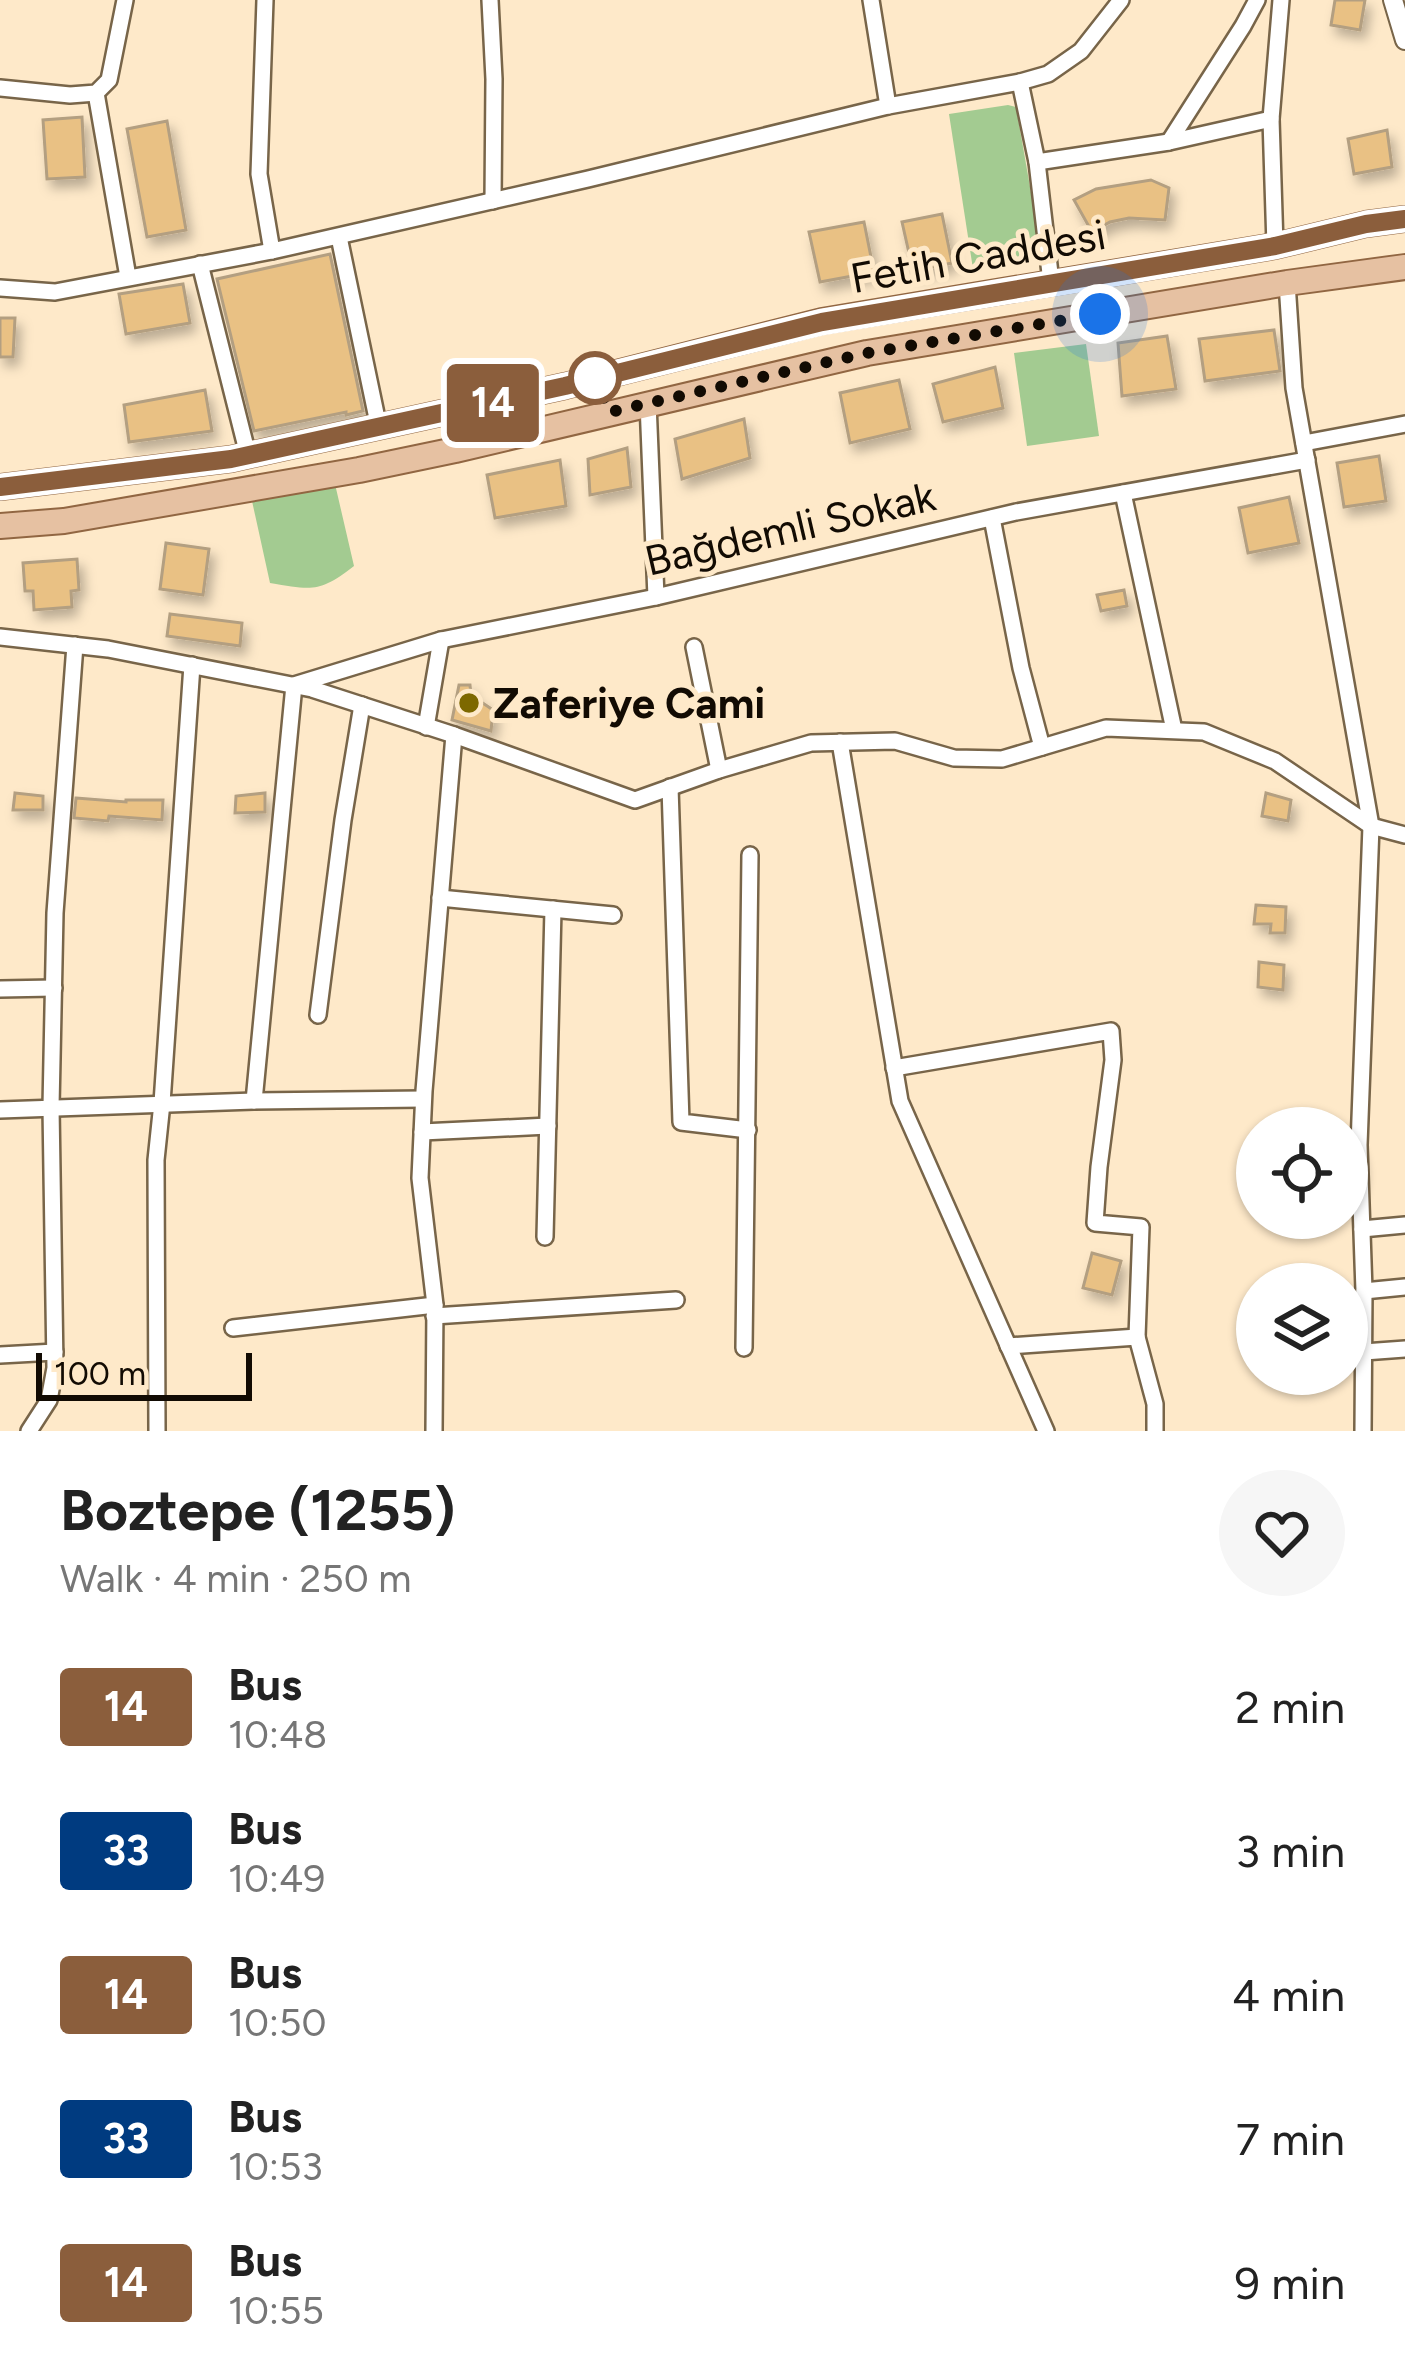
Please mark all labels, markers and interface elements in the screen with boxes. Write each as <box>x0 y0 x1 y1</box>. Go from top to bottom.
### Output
street label: Fetih Caddesi <box>847 209 1110 304</box>
your location <box>1070 284 1130 344</box>
unlabelled marker <box>570 353 620 403</box>
line badge: 14 <box>439 364 547 442</box>
text: 14 <box>471 377 515 428</box>
street label: Bağdemli Sokak <box>640 470 941 587</box>
place label: Zaferiye Cami <box>493 678 765 729</box>
marker: Zaferiye Cami <box>456 690 482 716</box>
map controls <box>1236 1107 1368 1395</box>
button: locate <box>1236 1107 1368 1239</box>
button: layers <box>1236 1263 1368 1395</box>
scale bar <box>36 1347 252 1400</box>
text: 100 m <box>54 1354 146 1393</box>
button: heart <box>1219 1470 1345 1596</box>
text: Boztepe (1255) <box>60 1476 455 1544</box>
text: Walk · 4 min · 250 m <box>60 1555 411 1602</box>
text: Bus <box>228 1657 302 1711</box>
text: 2 min <box>1235 1680 1345 1734</box>
text: 14 <box>104 1681 148 1732</box>
text: 10:48 <box>228 1711 327 1758</box>
text: Bus <box>228 1801 302 1855</box>
text: 3 min <box>1236 1824 1345 1878</box>
text: 33 <box>103 1825 149 1876</box>
text: 10:49 <box>228 1855 325 1902</box>
text: Bus <box>228 1945 302 1999</box>
text: 4 min <box>1232 1968 1345 2022</box>
text: 14 <box>104 1969 148 2020</box>
text: 10:50 <box>228 1999 326 2046</box>
text: Bus <box>228 2089 302 2143</box>
text: 7 min <box>1236 2112 1345 2166</box>
text: 33 <box>103 2113 149 2164</box>
text: 10:53 <box>228 2143 323 2190</box>
text: Bus <box>228 2233 302 2287</box>
text: 9 min <box>1235 2256 1345 2310</box>
text: 14 <box>104 2257 148 2308</box>
text: 10:55 <box>228 2287 324 2334</box>

